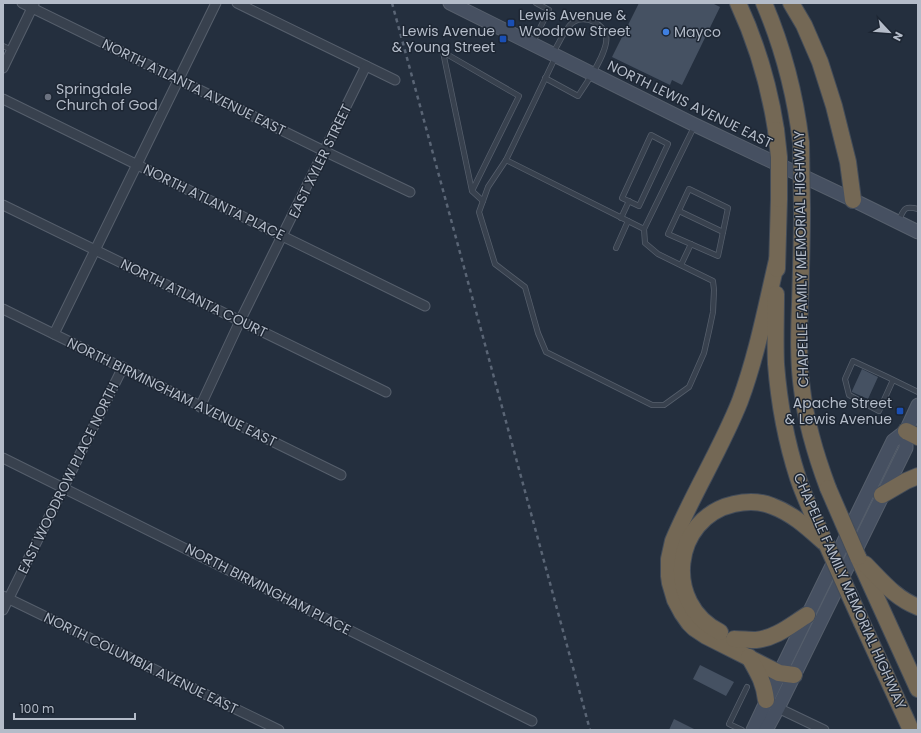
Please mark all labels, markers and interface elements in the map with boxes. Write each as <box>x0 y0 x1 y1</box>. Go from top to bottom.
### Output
place label: Lewis Avenue & Woodrow Street <box>519 5 630 41</box>
north arrow <box>869 12 909 52</box>
marker: Lewis Avenue & Woodrow Street <box>506 18 516 28</box>
place label: Lewis Avenue & Young Street <box>392 21 495 57</box>
place label: Mayco <box>674 22 721 42</box>
marker: Mayco <box>661 27 671 37</box>
text: N <box>889 29 907 44</box>
street label: NORTH ATLANTA AVENUE EAST <box>99 34 290 140</box>
marker: Lewis Avenue & Young Street <box>498 34 508 44</box>
street label: NORTH LEWIS AVENUE EAST <box>604 55 776 153</box>
place label: Springdale Church of God <box>56 79 158 115</box>
marker: Springdale Church of God <box>43 92 53 102</box>
street label: EAST XYLER STREET <box>284 100 357 221</box>
street label: CHAPELLE FAMILY MEMORIAL HIGHWAY <box>789 131 813 387</box>
street label: NORTH ATLANTA PLACE <box>140 159 288 245</box>
street label: NORTH ATLANTA COURT <box>117 254 271 342</box>
street label: NORTH BIRMINGHAM AVENUE EAST <box>64 332 280 452</box>
street label: EAST WOODROW PLACE NORTH <box>13 379 123 577</box>
place label: Apache Street & Lewis Avenue <box>785 393 892 429</box>
marker: Apache Street & Lewis Avenue <box>895 406 905 416</box>
street label: CHAPELLE FAMILY MEMORIAL HIGHWAY <box>789 470 911 712</box>
street label: NORTH BIRMINGHAM PLACE <box>182 538 354 640</box>
street label: NORTH COLUMBIA AVENUE EAST <box>41 607 242 719</box>
scale bar <box>14 695 135 721</box>
text: 100 m <box>20 700 54 717</box>

